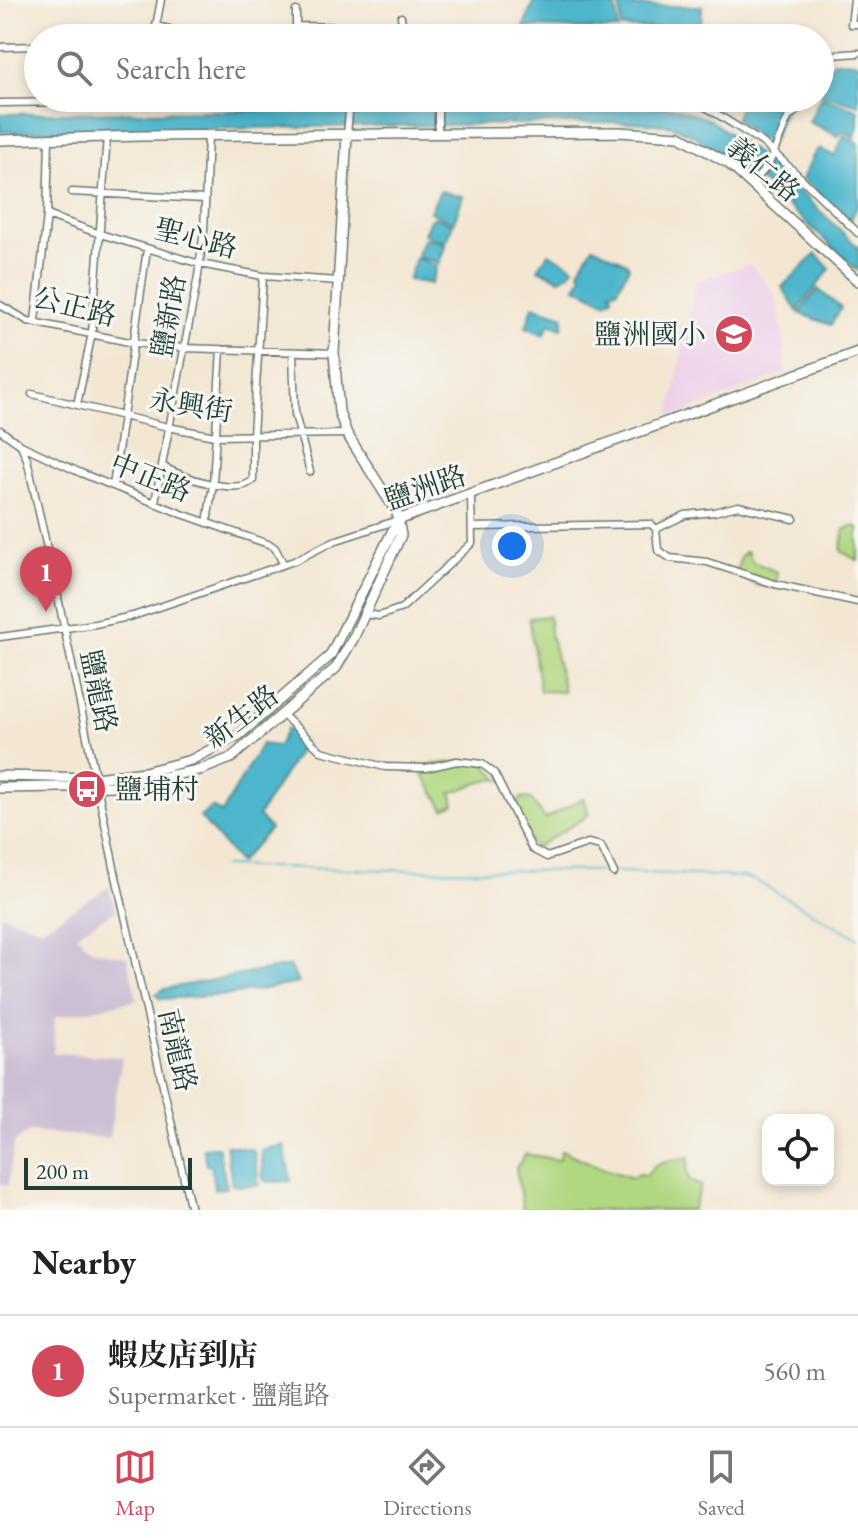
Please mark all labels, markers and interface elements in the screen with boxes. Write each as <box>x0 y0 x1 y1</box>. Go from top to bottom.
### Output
search box <box>24 24 834 112</box>
icon: search <box>52 46 96 90</box>
text: Search here <box>116 49 246 88</box>
street label: 義仁路 <box>720 129 808 209</box>
street label: 聖心路 <box>151 210 241 266</box>
street label: 鹽新路 <box>143 272 193 360</box>
street label: 公正路 <box>30 278 120 334</box>
school or university icon: 鹽洲國小 <box>713 313 755 355</box>
place label: 鹽洲國小 <box>594 316 706 352</box>
street label: 永興街 <box>147 381 235 429</box>
street label: 中正路 <box>105 445 197 509</box>
street label: 鹽洲路 <box>379 456 471 518</box>
your location <box>492 526 532 566</box>
pin: 1 <box>20 546 72 612</box>
street label: 鹽龍路 <box>73 646 125 736</box>
street label: 新生路 <box>197 676 285 756</box>
bus stop icon: 鹽埔村 <box>66 768 108 810</box>
place label: 鹽埔村 <box>115 771 199 807</box>
street label: 南龍路 <box>151 1005 205 1095</box>
map controls <box>762 1114 834 1186</box>
button: locate <box>762 1114 834 1186</box>
scale bar <box>24 1154 192 1190</box>
text: 200 m <box>36 1157 89 1186</box>
text: Nearby <box>32 1240 136 1284</box>
text: 蝦皮店到店 <box>108 1335 258 1374</box>
text: 1 <box>51 1354 65 1388</box>
text: 560 m <box>763 1354 826 1388</box>
text: Supermarket · 鹽龍路 <box>108 1378 330 1412</box>
tab: Map <box>113 1445 157 1522</box>
tab: Directions <box>383 1445 472 1522</box>
tab: Saved <box>698 1445 745 1522</box>

